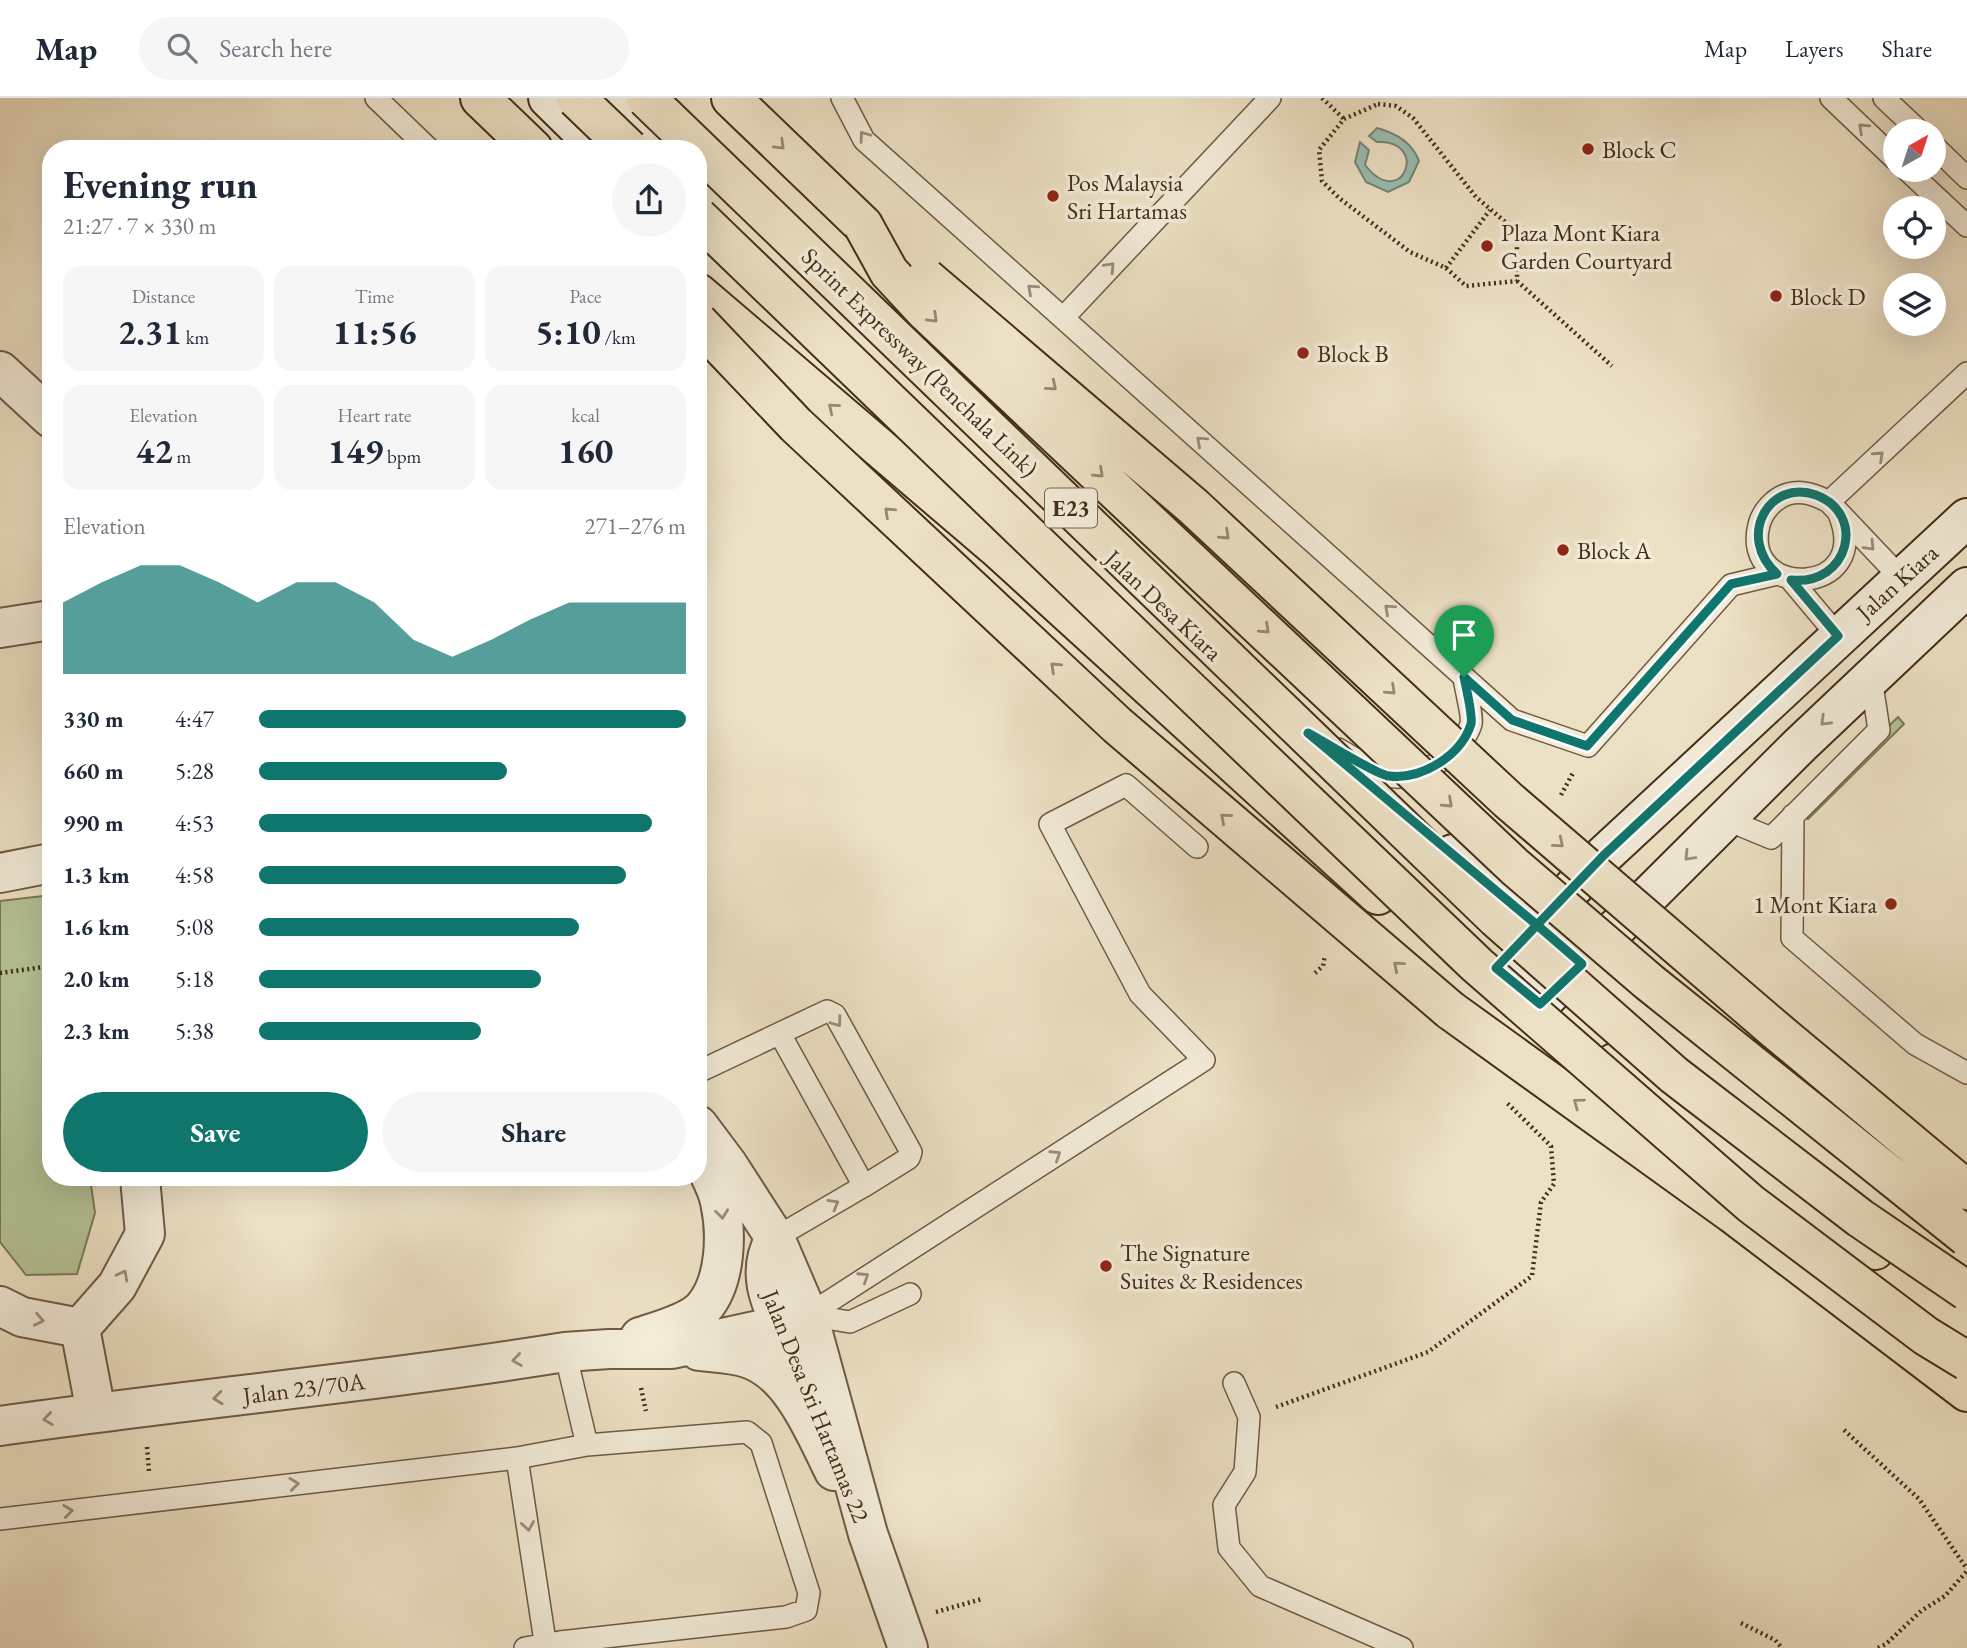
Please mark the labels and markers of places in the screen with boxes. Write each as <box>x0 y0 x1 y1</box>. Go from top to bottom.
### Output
place label: Block C <box>1602 134 1677 165</box>
marker: Block C <box>1580 141 1596 157</box>
place label: Pos Malaysia Sri Hartamas <box>1067 167 1187 226</box>
marker: Pos Malaysia Sri Hartamas <box>1045 188 1061 204</box>
place label: Plaza Mont Kiara Garden Courtyard <box>1501 217 1673 276</box>
marker: Plaza Mont Kiara Garden Courtyard <box>1479 238 1495 254</box>
place label: Block D <box>1790 281 1866 312</box>
marker: Block D <box>1768 288 1784 304</box>
place label: Block B <box>1317 338 1389 369</box>
marker: Block B <box>1295 345 1311 361</box>
place label: Block A <box>1577 535 1652 566</box>
marker: Block A <box>1555 542 1571 558</box>
pin <box>1434 605 1494 677</box>
place label: 1 Mont Kiara <box>1753 889 1877 920</box>
marker: 1 Mont Kiara <box>1883 896 1899 912</box>
place label: The Signature Suites & Residences <box>1120 1237 1303 1296</box>
marker: The Signature Suites & Residences <box>1098 1258 1114 1274</box>

